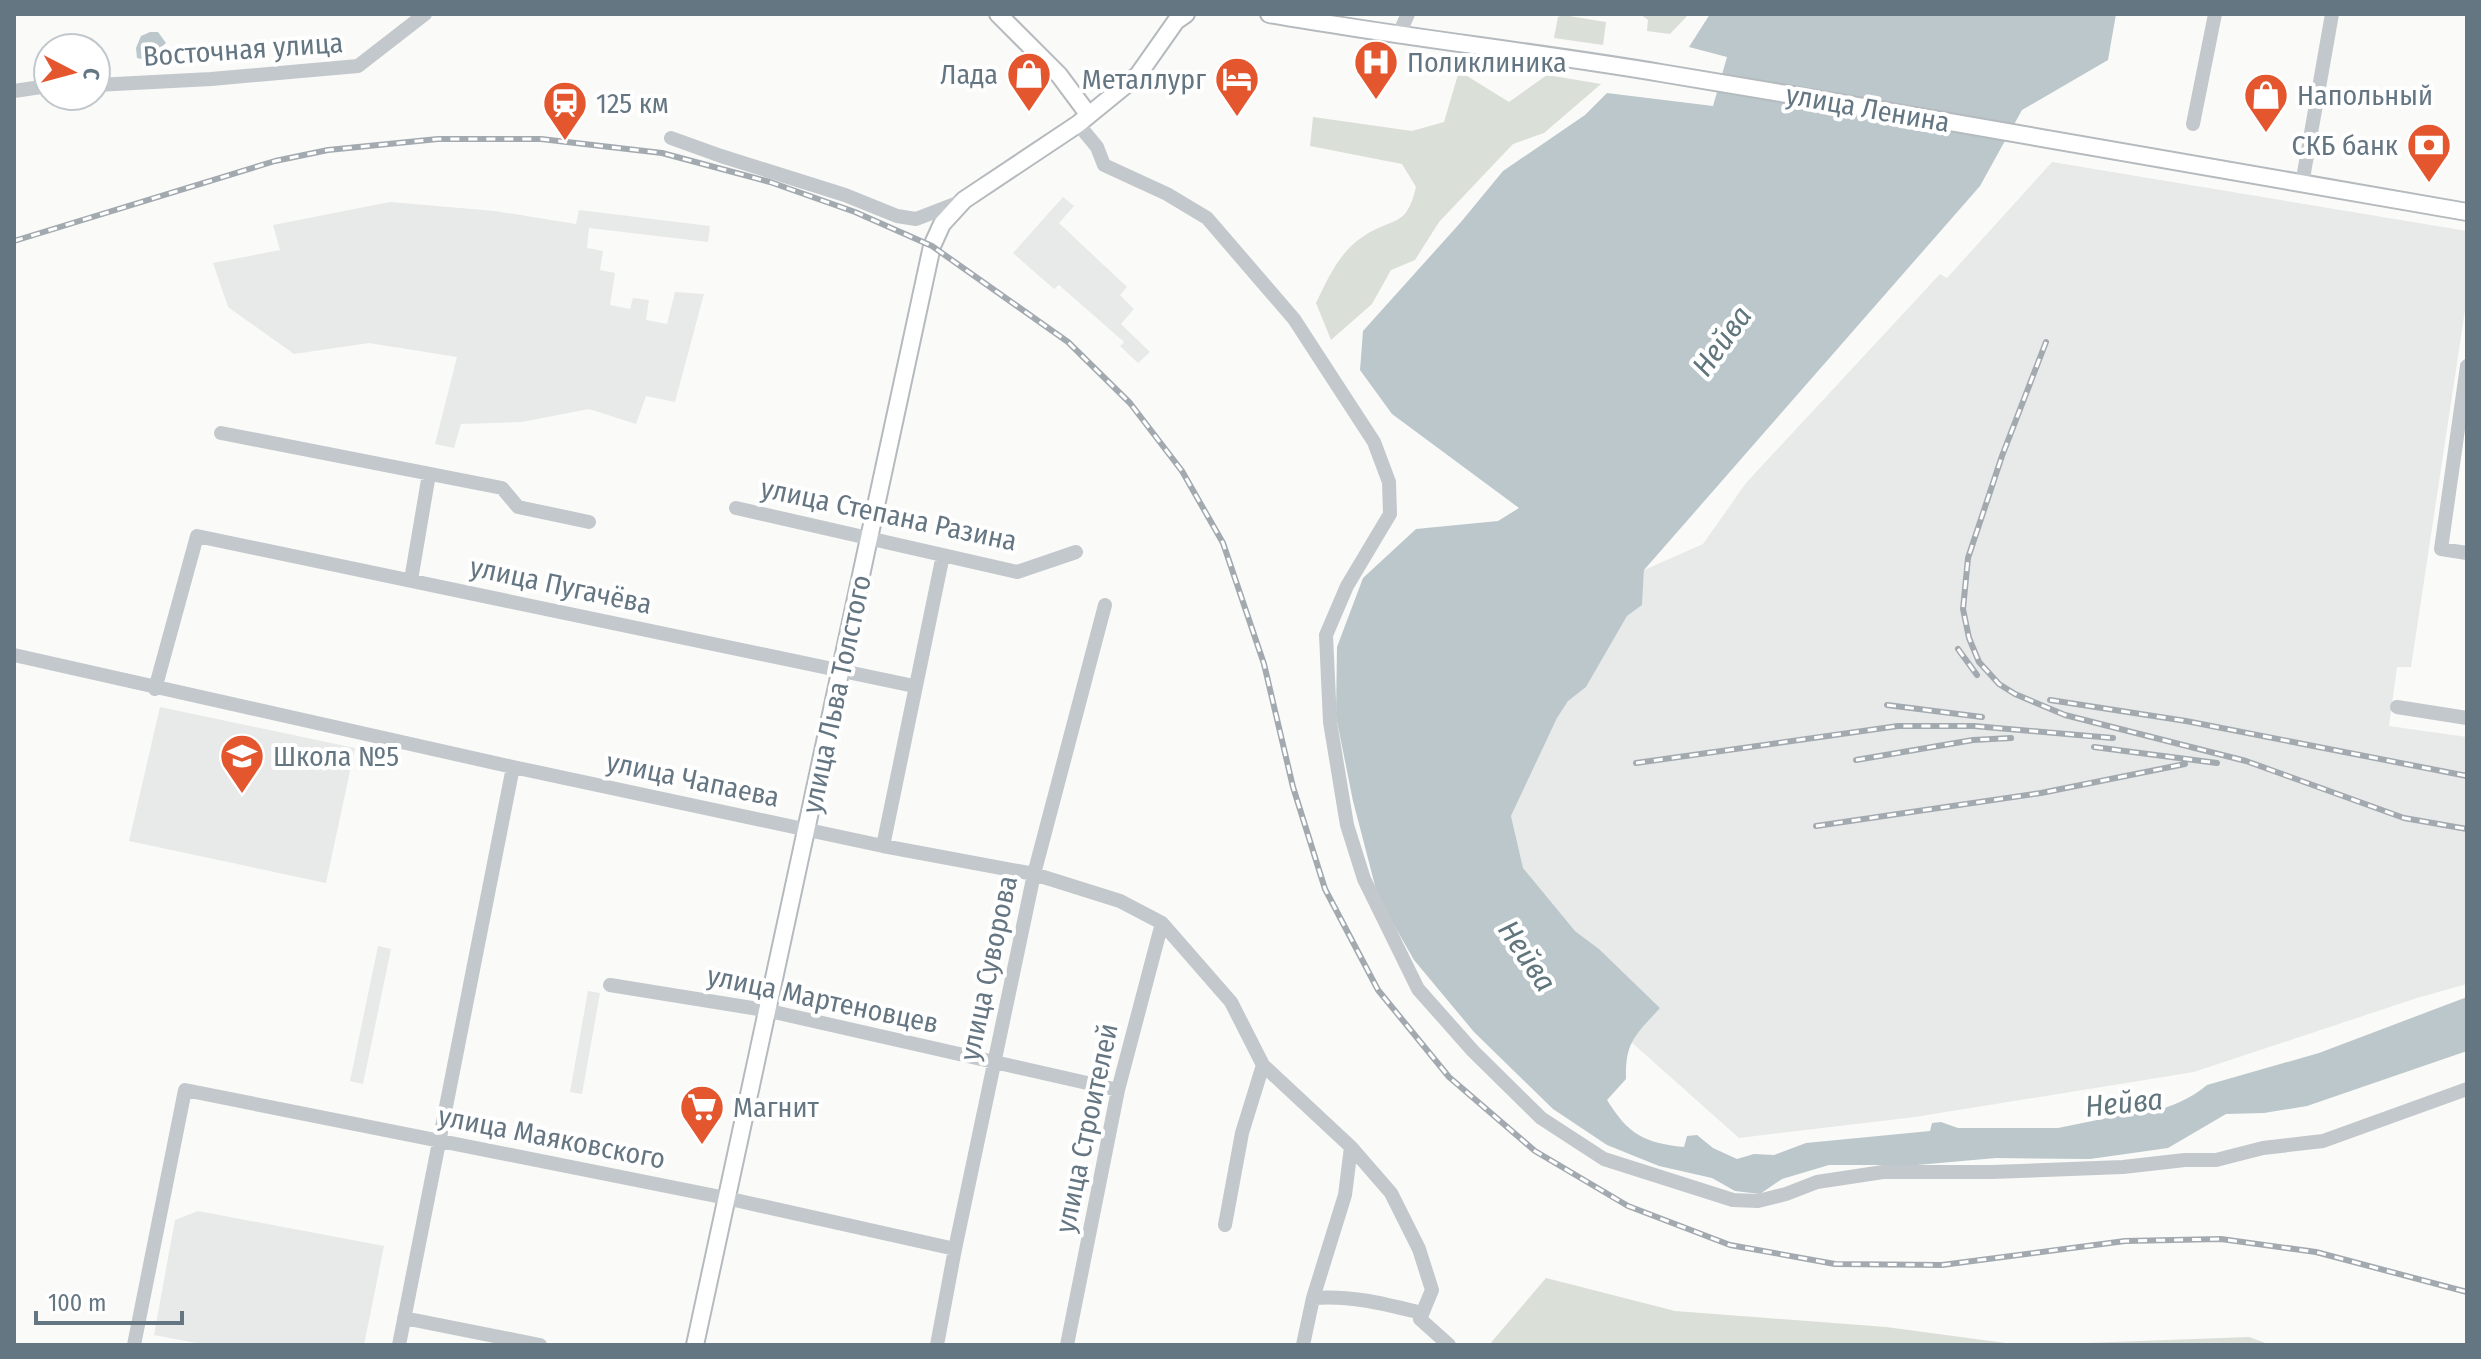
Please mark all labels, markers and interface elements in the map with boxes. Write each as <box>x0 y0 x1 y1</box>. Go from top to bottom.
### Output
street label: Восточная улица <box>142 26 344 73</box>
north arrow <box>32 32 112 112</box>
hospital icon: Поликлиника <box>1352 38 1400 101</box>
place label: Поликлиника <box>1407 46 1567 79</box>
shop icon: Лада <box>1005 50 1053 113</box>
hotel icon: Металлург <box>1213 55 1261 118</box>
place label: Лада <box>940 58 998 91</box>
place label: Металлург <box>1082 63 1206 96</box>
text: С <box>77 67 105 82</box>
shop icon: Напольный <box>2242 71 2290 134</box>
street label: улица Ленина <box>1783 78 1952 139</box>
station icon: 125 км <box>541 79 589 142</box>
place label: Напольный <box>2297 79 2433 112</box>
place label: 125 км <box>596 87 669 120</box>
bank icon: СКБ банк <box>2405 121 2453 184</box>
place label: СКБ банк <box>2291 129 2398 162</box>
water label: Нейва <box>1685 299 1759 383</box>
street label: улица Степана Разина <box>758 471 1020 558</box>
street label: улица Пугачёва <box>467 550 655 621</box>
street label: улица Льва Толстого <box>795 572 878 816</box>
school or university icon: Школа №5 <box>218 732 266 795</box>
place label: Школа №5 <box>273 740 399 773</box>
street label: улица Чапаева <box>604 745 782 814</box>
street label: улица Суворова <box>953 873 1024 1063</box>
water label: Нейва <box>1490 914 1564 998</box>
street label: улица Мартеновцев <box>704 959 941 1040</box>
street label: улица Строителей <box>1048 1020 1125 1236</box>
water label: Нейва <box>2083 1081 2165 1125</box>
supermarket icon: Магнит <box>678 1083 726 1146</box>
place label: Магнит <box>733 1091 819 1124</box>
street label: улица Маяковского <box>436 1099 668 1176</box>
scale bar <box>36 1275 182 1325</box>
text: 100 m <box>48 1289 106 1317</box>

